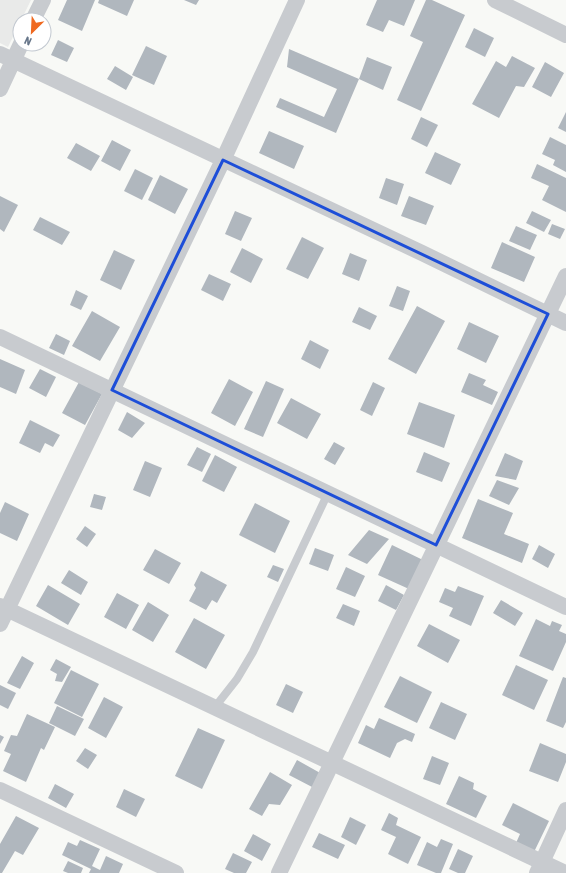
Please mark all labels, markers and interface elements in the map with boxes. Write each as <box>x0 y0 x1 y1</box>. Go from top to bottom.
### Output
north arrow <box>12 12 52 52</box>
text: N <box>23 34 33 48</box>

